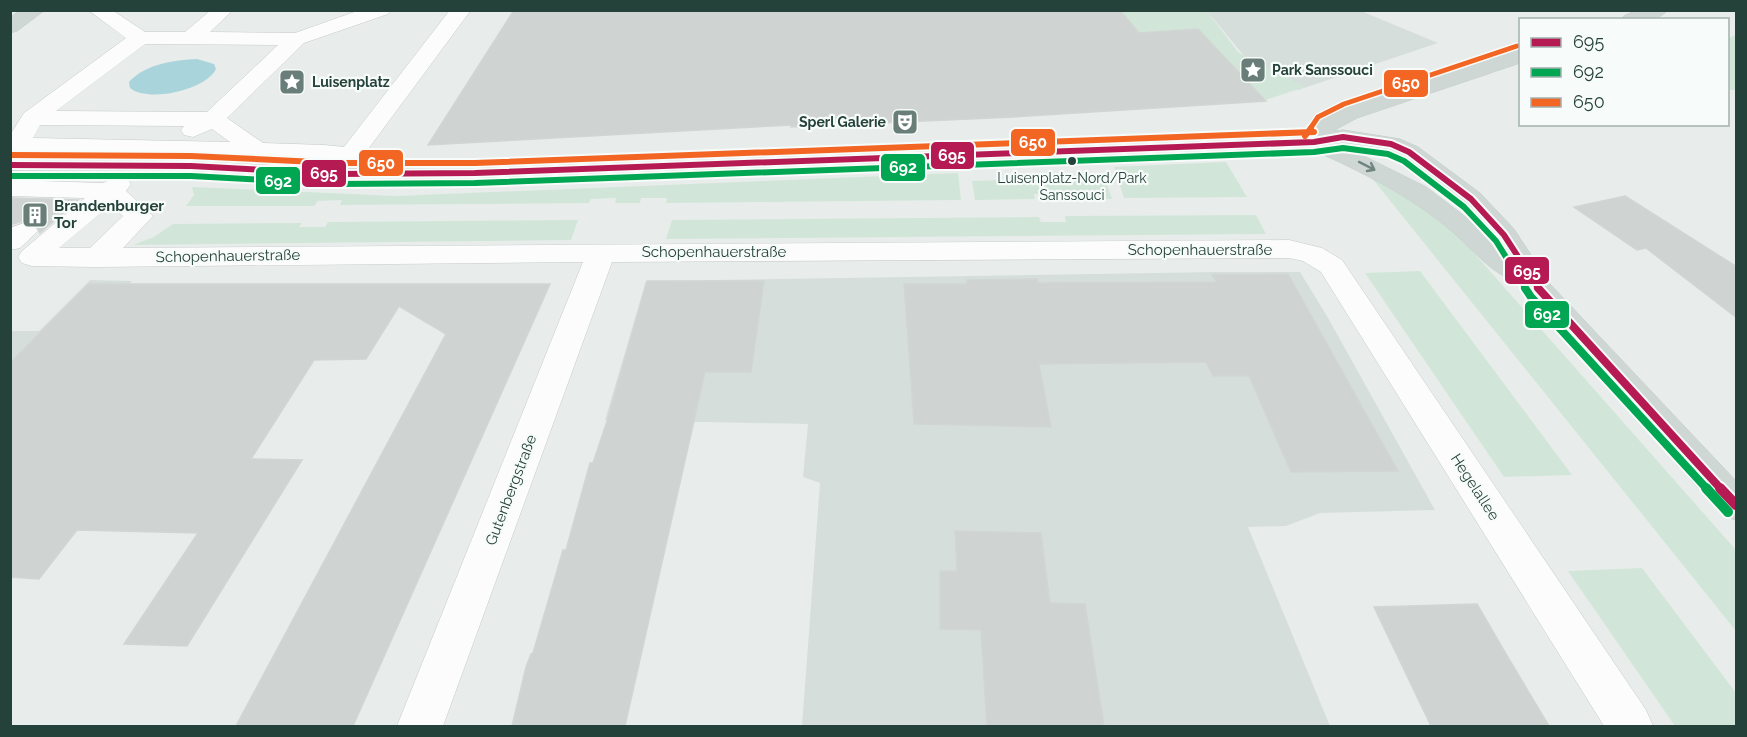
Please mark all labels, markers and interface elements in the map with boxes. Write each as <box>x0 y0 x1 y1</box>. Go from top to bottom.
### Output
legend <box>1519 18 1729 126</box>
text: 695 <box>1573 31 1604 52</box>
place icon: Park Sanssouci <box>1238 55 1268 85</box>
text: 692 <box>1573 61 1604 82</box>
place label: Park Sanssouci <box>1272 62 1373 78</box>
place icon: Luisenplatz <box>277 67 307 97</box>
line badge: 650 <box>1383 69 1429 98</box>
place label: Luisenplatz <box>312 74 390 90</box>
text: 650 <box>1392 74 1420 93</box>
text: 650 <box>1573 91 1605 112</box>
theatre icon: Sperl Galerie <box>890 107 920 137</box>
place label: Sperl Galerie <box>799 114 887 130</box>
line badge: 650 <box>1010 128 1056 157</box>
text: 650 <box>1019 133 1047 152</box>
line badge: 695 <box>930 141 975 170</box>
text: 695 <box>938 146 966 165</box>
line badge: 650 <box>358 149 404 177</box>
line badge: 692 <box>880 153 926 182</box>
text: 650 <box>367 154 395 173</box>
marker: Luisenplatz-Nord/Park Sanssouci <box>1066 155 1078 167</box>
text: 692 <box>889 158 917 177</box>
line badge: 695 <box>301 159 347 188</box>
one-way arrow <box>1358 160 1375 172</box>
text: 695 <box>310 164 338 183</box>
line badge: 692 <box>255 166 301 195</box>
place label: Luisenplatz-Nord/Park Sanssouci <box>997 170 1147 203</box>
text: 692 <box>264 172 292 191</box>
place label: Brandenburger Tor <box>54 197 164 232</box>
building icon: Brandenburger Tor <box>20 200 50 230</box>
street label: Schopenhauerstraße <box>1128 241 1272 259</box>
street label: Schopenhauerstraße <box>642 243 786 261</box>
street label: Schopenhauerstraße <box>156 246 301 266</box>
line badge: 695 <box>1504 256 1550 285</box>
text: 695 <box>1513 262 1541 281</box>
line badge: 692 <box>1524 300 1570 329</box>
text: 692 <box>1533 305 1561 324</box>
street label: Gutenbergstraße <box>482 432 540 548</box>
street label: Hegelallee <box>1447 450 1503 524</box>

